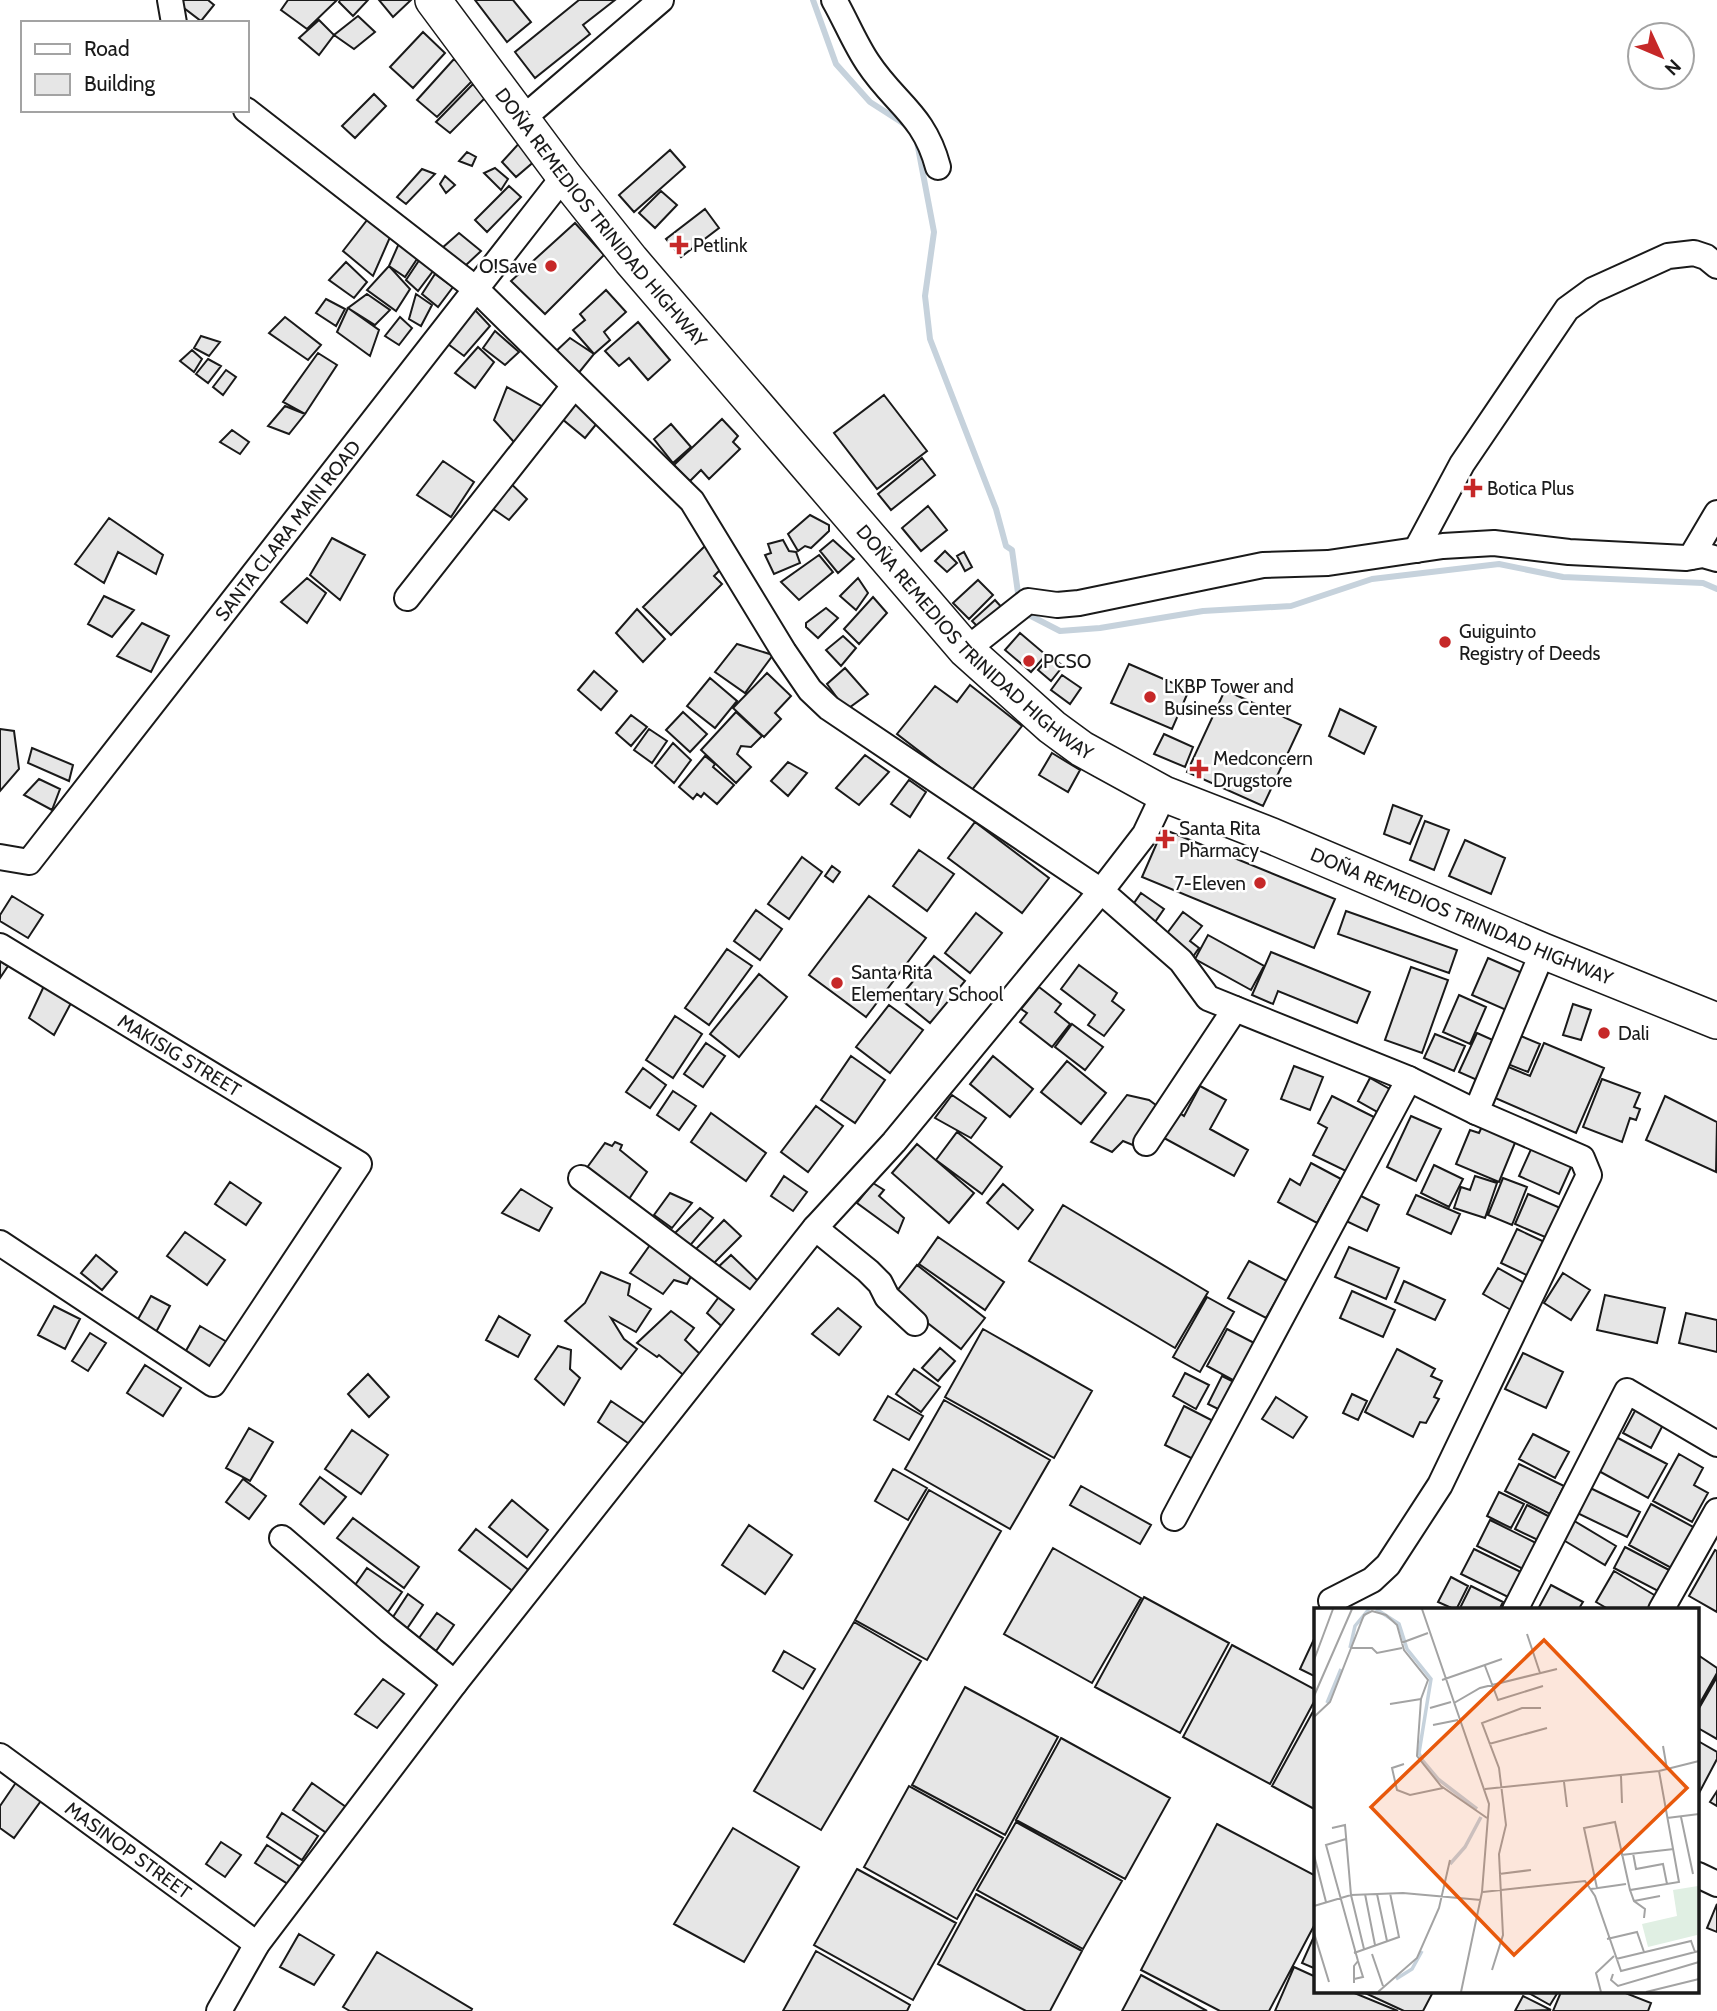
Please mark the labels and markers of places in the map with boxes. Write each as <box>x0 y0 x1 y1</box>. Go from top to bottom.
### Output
place label: Petlink <box>693 234 748 257</box>
marker: Petlink <box>671 237 687 253</box>
place label: O!Save <box>479 255 537 278</box>
marker: O!Save <box>543 258 559 274</box>
place label: Botica Plus <box>1487 477 1574 500</box>
marker: Botica Plus <box>1465 480 1481 496</box>
place label: Guiguinto Registry of Deeds <box>1459 620 1600 665</box>
marker: Guiguinto Registry of Deeds <box>1437 634 1453 650</box>
place label: PCSO <box>1043 650 1091 673</box>
marker: PCSO <box>1021 653 1037 669</box>
place label: LKBP Tower and Business Center <box>1164 675 1294 720</box>
marker: LKBP Tower and Business Center <box>1142 689 1158 705</box>
place label: Medconcern Drugstore <box>1213 747 1313 792</box>
marker: Medconcern Drugstore <box>1191 761 1207 777</box>
place label: Santa Rita Pharmacy <box>1179 817 1260 862</box>
marker: Santa Rita Pharmacy <box>1157 831 1173 847</box>
place label: 7-Eleven <box>1175 872 1246 895</box>
marker: 7-Eleven <box>1252 875 1268 891</box>
place label: Santa Rita Elementary School <box>851 961 1004 1006</box>
marker: Santa Rita Elementary School <box>829 975 845 991</box>
place label: Dali <box>1618 1022 1649 1045</box>
marker: Dali <box>1596 1025 1612 1041</box>

